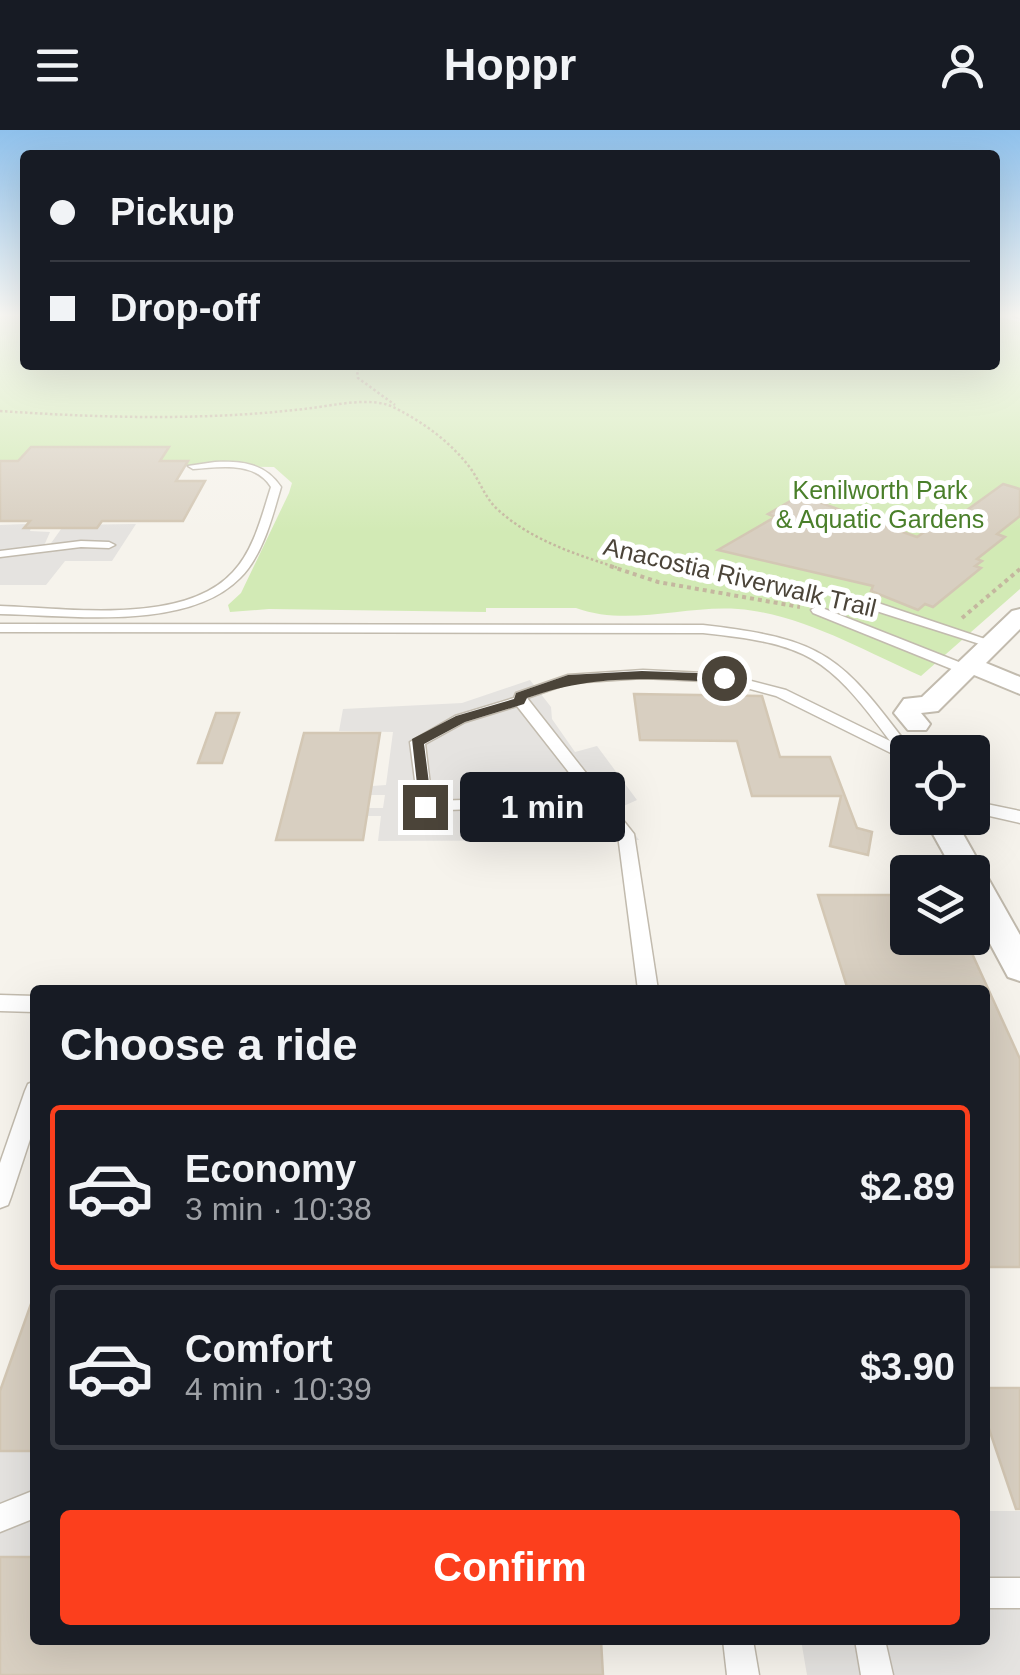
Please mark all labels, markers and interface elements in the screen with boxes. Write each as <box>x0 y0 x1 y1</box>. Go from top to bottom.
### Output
icon: menu <box>30 38 85 93</box>
icon: person <box>935 38 990 93</box>
text: Hoppr <box>444 39 576 90</box>
text: Pickup <box>110 191 235 233</box>
text: Drop-off <box>110 287 260 329</box>
park label: Kenilworth Park & Aquatic Gardens <box>776 476 984 533</box>
street label: Anacostia Riverwalk Trail <box>601 532 879 622</box>
route start <box>702 656 747 701</box>
map controls <box>890 735 990 955</box>
button: locate <box>890 735 990 835</box>
callout: 1 min <box>460 772 625 842</box>
route end <box>403 785 448 830</box>
text: 1 min <box>501 789 584 825</box>
button: layers <box>890 855 990 955</box>
text: Choose a ride <box>60 1019 358 1070</box>
icon: car <box>65 1143 155 1233</box>
text: Economy <box>185 1148 356 1190</box>
text: $2.89 <box>860 1166 955 1208</box>
text: 3 min · 10:38 <box>185 1191 372 1227</box>
icon: car <box>65 1323 155 1413</box>
text: Comfort <box>185 1328 333 1370</box>
text: $3.90 <box>860 1346 955 1388</box>
text: 4 min · 10:39 <box>185 1371 372 1407</box>
button: Confirm <box>60 1510 960 1625</box>

